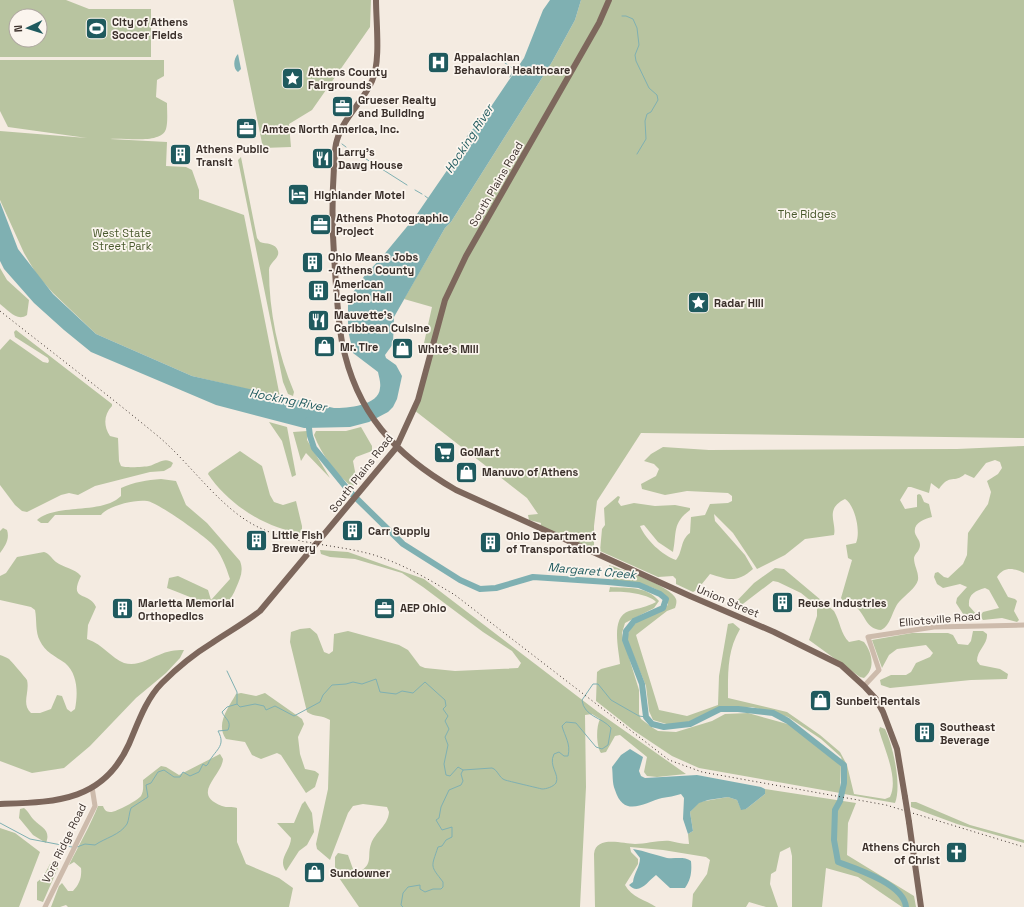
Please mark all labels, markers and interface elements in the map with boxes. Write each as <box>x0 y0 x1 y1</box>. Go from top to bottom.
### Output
north arrow <box>8 8 48 48</box>
sports icon: City of Athens Soccer Fields <box>83 15 109 41</box>
place label: City of Athens Soccer Fields <box>112 15 188 42</box>
text: N <box>11 25 25 33</box>
hospital icon: Appalachian Behavioral Healthcare <box>426 50 452 76</box>
place label: Appalachian Behavioral Healthcare <box>454 50 570 77</box>
place icon: Athens County Fairgrounds <box>279 65 305 91</box>
place label: Athens County Fairgrounds <box>308 65 387 92</box>
office icon: Grueser Realty and Building <box>330 93 356 119</box>
place label: Grueser Realty and Building <box>358 93 436 120</box>
water label: Hocking River <box>441 101 498 176</box>
office icon: Amtec North America, Inc. <box>234 116 260 142</box>
place label: Amtec North America, Inc. <box>262 122 399 136</box>
street label: South Plains Road <box>466 139 526 229</box>
building icon: Athens Public Transit <box>168 142 194 168</box>
place label: Athens Public Transit <box>196 142 269 169</box>
restaurant icon: Larry's Dawg House <box>309 145 335 171</box>
place label: Larry's Dawg House <box>338 145 403 172</box>
hotel icon: Highlander Motel <box>286 182 312 208</box>
place label: Highlander Motel <box>314 188 405 202</box>
park label: The Ridges <box>778 207 837 221</box>
office icon: Athens Photographic Project <box>307 211 333 237</box>
place label: Athens Photographic Project <box>336 211 449 238</box>
park label: West State Street Park <box>92 226 152 253</box>
building icon: Ohio Means Jobs - Athens County <box>300 250 326 276</box>
place label: Ohio Means Jobs - Athens County <box>328 250 418 277</box>
building icon: American Legion Hall <box>305 277 331 303</box>
place label: American Legion Hall <box>334 277 392 304</box>
place icon: Radar Hill <box>686 290 712 316</box>
place label: Radar Hill <box>714 296 764 310</box>
restaurant icon: Mauvette's Caribbean Cuisine <box>306 308 332 334</box>
place label: Mauvette's Caribbean Cuisine <box>334 308 430 335</box>
shop icon: Mr. Tire <box>311 334 337 360</box>
shop icon: White's Mill <box>389 336 415 362</box>
place label: Mr. Tire <box>340 340 378 354</box>
place label: White's Mill <box>418 342 479 356</box>
water label: Hocking River <box>248 385 329 416</box>
street label: South Plains Road <box>326 431 396 515</box>
supermarket icon: GoMart <box>432 439 458 465</box>
place label: GoMart <box>460 445 499 459</box>
shop icon: Manuvo of Athens <box>454 459 480 485</box>
place label: Manuvo of Athens <box>482 465 579 479</box>
building icon: Carr Supply <box>339 518 365 544</box>
place label: Carr Supply <box>368 524 430 538</box>
building icon: Little Fish Brewery <box>243 528 269 554</box>
place label: Little Fish Brewery <box>272 528 323 555</box>
building icon: Ohio Department of Transportation <box>478 529 504 555</box>
place label: Ohio Department of Transportation <box>506 529 599 556</box>
water label: Margaret Creek <box>547 559 638 583</box>
street label: Union Street <box>695 582 761 620</box>
building icon: Reuse Industries <box>770 590 796 616</box>
office icon: AEP Ohio <box>372 595 398 621</box>
building icon: Marietta Memorial Orthopedics <box>109 596 135 622</box>
place label: Marietta Memorial Orthopedics <box>138 596 234 623</box>
place label: Reuse Industries <box>798 596 887 610</box>
place label: AEP Ohio <box>400 601 447 615</box>
street label: Elliotsville Road <box>899 608 981 630</box>
shop icon: Sunbelt Rentals <box>808 688 834 714</box>
place label: Sunbelt Rentals <box>836 694 921 708</box>
building icon: Southeast Beverage <box>911 720 937 746</box>
place label: Southeast Beverage <box>940 720 995 747</box>
street label: Vore Ridge Road <box>39 801 89 885</box>
place label: Athens Church of Christ <box>862 840 940 867</box>
church icon: Athens Church of Christ <box>943 840 969 866</box>
shop icon: Sundowner <box>301 860 327 886</box>
place label: Sundowner <box>330 866 391 880</box>

